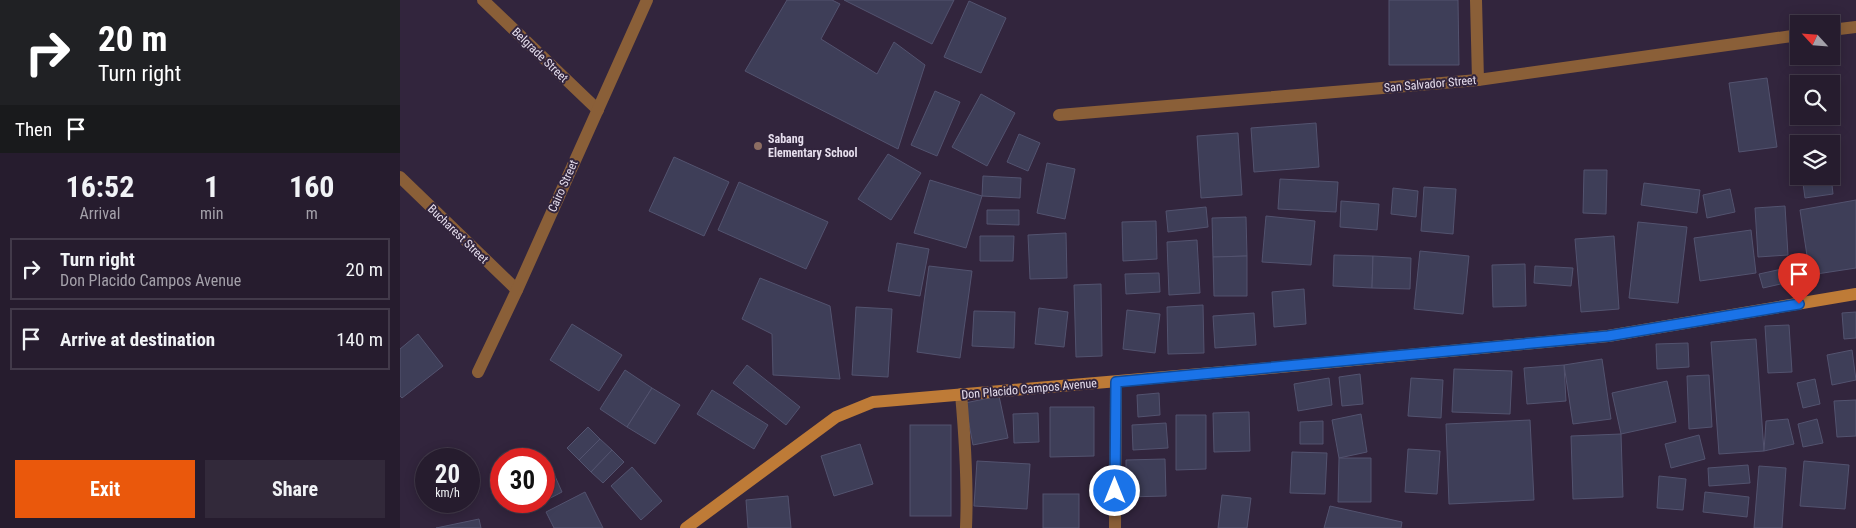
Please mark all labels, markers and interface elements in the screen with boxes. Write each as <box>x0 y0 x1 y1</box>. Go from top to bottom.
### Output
north arrow <box>1790 15 1840 65</box>
map controls <box>1790 15 1840 185</box>
text: 20 m <box>98 19 167 60</box>
icon: right <box>15 20 80 85</box>
street label: Belgrade Street <box>509 25 571 86</box>
text: Turn right <box>98 61 181 86</box>
street label: San Salvador Street <box>1383 73 1477 95</box>
button: search <box>1790 75 1840 125</box>
icon: arrive <box>62 115 90 143</box>
text: Then <box>15 118 52 141</box>
place label: Sabang Elementary School <box>768 132 858 160</box>
button: layers <box>1790 135 1840 185</box>
marker: Sabang Elementary School <box>752 140 764 152</box>
street label: Cairo Street <box>545 157 581 214</box>
text: 16:52 <box>66 169 134 204</box>
text: 1 <box>204 169 219 204</box>
text: 160 <box>289 169 334 204</box>
street label: Bucharest Street <box>425 202 491 267</box>
text: Arrival <box>80 204 120 223</box>
text: min <box>200 204 223 223</box>
text: m <box>306 204 318 223</box>
text: Turn right <box>60 248 135 271</box>
pin <box>1778 253 1820 304</box>
icon: right <box>17 255 45 283</box>
text: 20 m <box>346 258 383 281</box>
icon: arrive <box>1785 260 1813 288</box>
text: Don Placido Campos Avenue <box>60 271 241 290</box>
icon: arrive <box>17 325 45 353</box>
text: Arrive at destination <box>60 328 215 351</box>
text: 140 m <box>336 328 383 351</box>
street label: Don Placido Campos Avenue <box>961 376 1098 402</box>
speed limit sign: 30 <box>490 448 555 513</box>
button: Exit <box>15 460 195 518</box>
button: Share <box>205 460 385 518</box>
text: 20 <box>435 460 460 489</box>
position arrow <box>1088 464 1140 516</box>
text: km/h <box>435 486 460 500</box>

